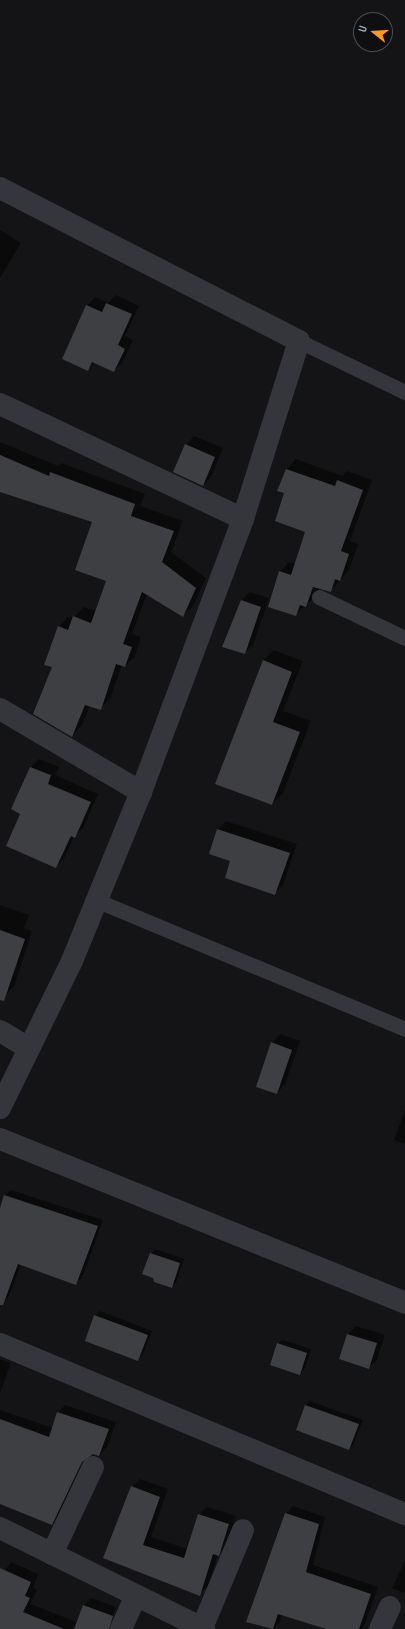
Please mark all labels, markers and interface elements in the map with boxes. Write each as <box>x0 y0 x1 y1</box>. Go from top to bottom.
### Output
north arrow <box>353 12 393 52</box>
text: U <box>355 24 370 34</box>

